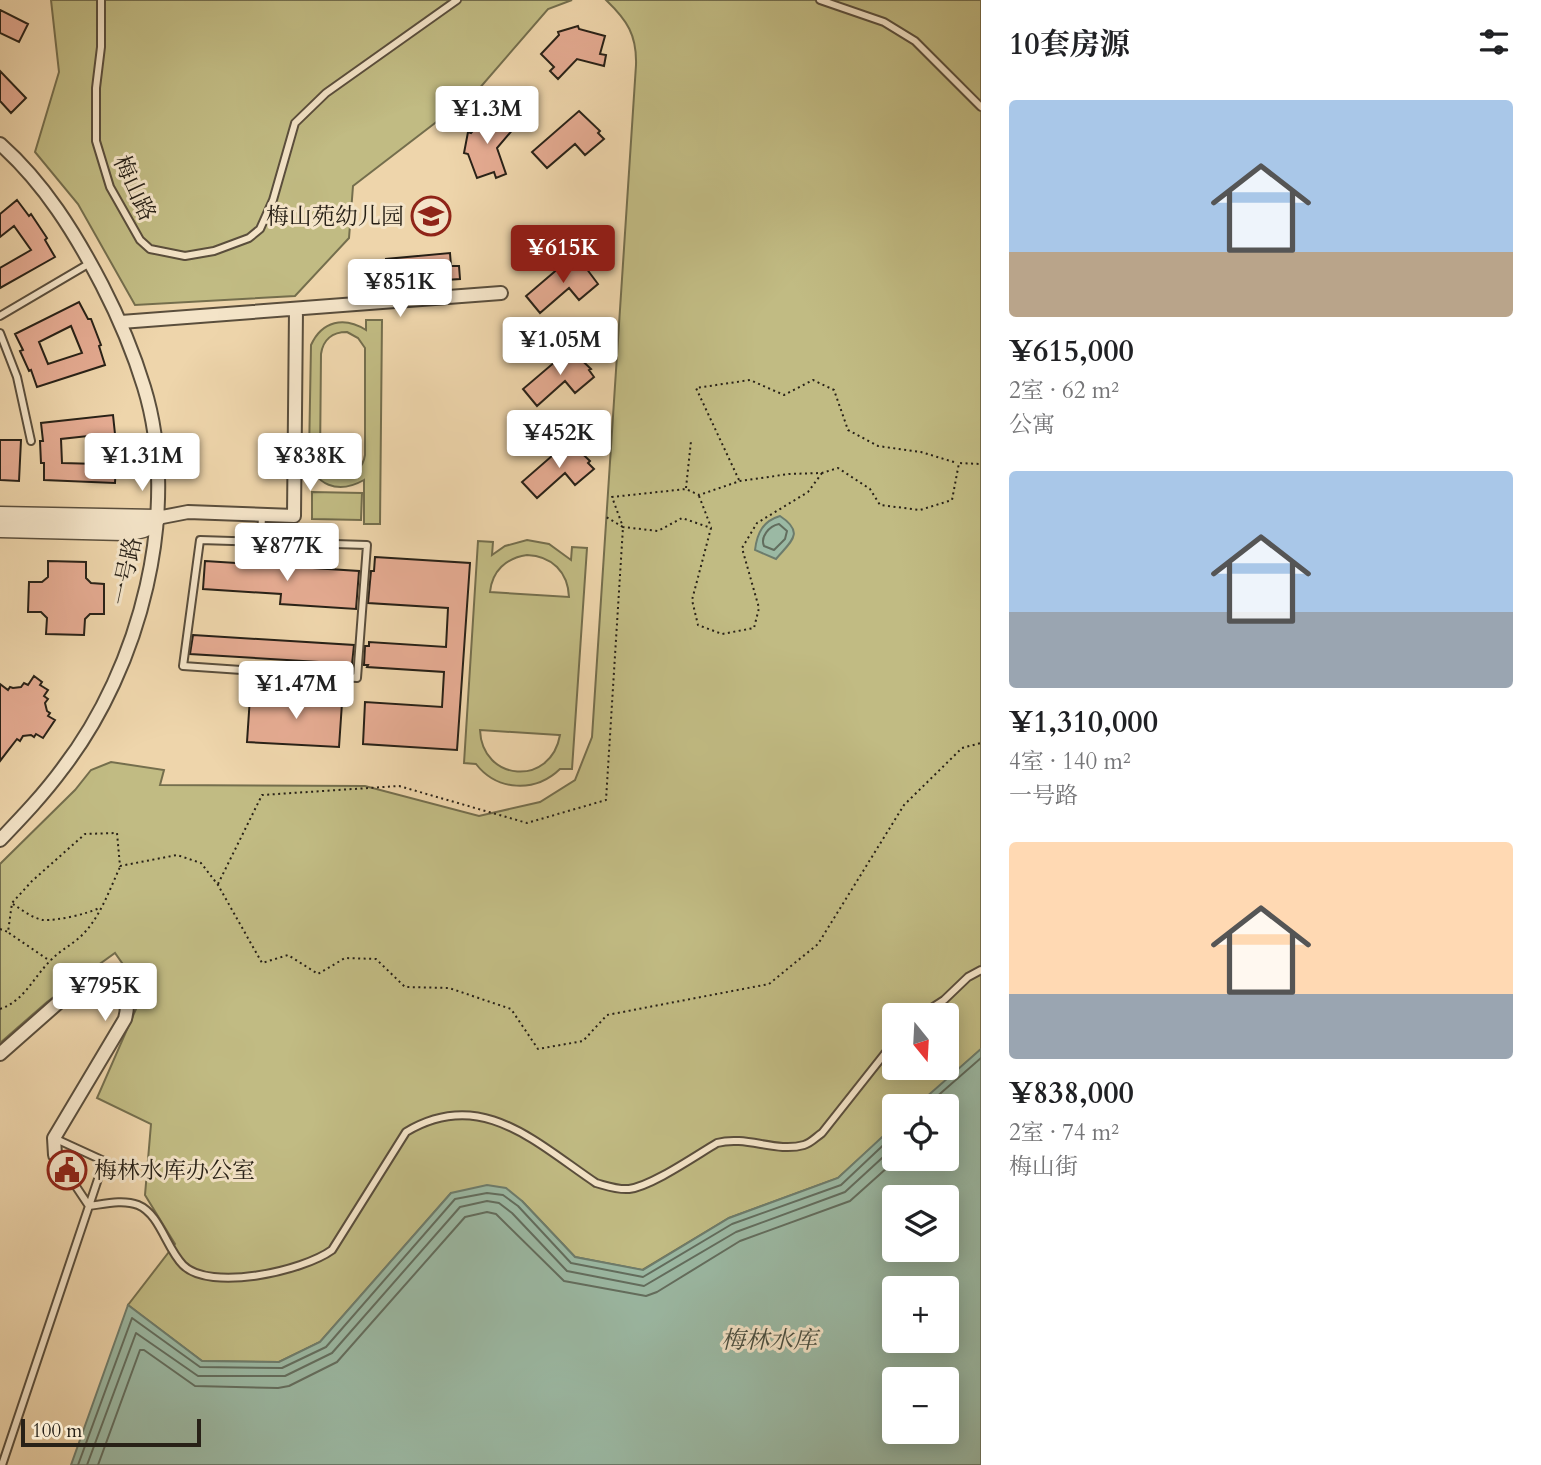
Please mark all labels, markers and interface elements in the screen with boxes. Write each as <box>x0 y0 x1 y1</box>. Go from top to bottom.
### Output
icon: filters <box>1475 23 1513 61</box>
text: 10套房源 <box>1009 24 1130 65</box>
pin: ¥1.3M <box>438 86 536 146</box>
text: ¥1.3M <box>452 93 522 124</box>
icon: home <box>1198 145 1324 271</box>
street label: 梅山路 <box>106 150 163 226</box>
school or university icon: 梅山苑幼儿园 <box>410 195 452 237</box>
place label: 梅山苑幼儿园 <box>266 201 404 232</box>
pin: ¥615K <box>514 226 612 285</box>
text: ¥615K <box>527 232 599 263</box>
pin: ¥851K <box>351 260 449 319</box>
text: ¥851K <box>364 266 436 297</box>
pin: ¥1.05M <box>503 318 617 377</box>
text: ¥1.05M <box>519 324 601 355</box>
text: ¥615,000 <box>1009 331 1134 372</box>
text: 2室 · 62 m² <box>1009 375 1119 406</box>
text: 公寓 <box>1009 409 1055 440</box>
pin: ¥452K <box>510 410 608 470</box>
text: ¥452K <box>523 417 595 448</box>
pin: ¥1.31M <box>85 434 199 493</box>
pin: ¥838K <box>261 434 359 493</box>
text: ¥1.31M <box>101 440 183 471</box>
text: ¥838K <box>274 440 346 471</box>
icon: home <box>1198 516 1324 642</box>
pin: ¥877K <box>238 524 336 583</box>
text: ¥877K <box>251 530 323 561</box>
street label: 一号路 <box>104 534 149 608</box>
pin: ¥1.47M <box>239 662 353 721</box>
text: ¥1.47M <box>255 668 337 699</box>
text: ¥1,310,000 <box>1009 702 1158 743</box>
text: 4室 · 140 m² <box>1009 746 1131 777</box>
text: 一号路 <box>1009 780 1078 811</box>
icon: home <box>1198 887 1324 1013</box>
pin: ¥795K <box>56 964 154 1023</box>
text: ¥795K <box>69 970 141 1001</box>
north arrow <box>882 1003 959 1080</box>
map controls <box>882 1003 959 1444</box>
text: ¥838,000 <box>1009 1073 1134 1114</box>
button: locate <box>882 1094 959 1171</box>
text: 2室 · 74 m² <box>1009 1117 1119 1148</box>
public building icon: 梅林水库办公室 <box>46 1149 88 1191</box>
text: 梅山街 <box>1009 1151 1078 1182</box>
place label: 梅林水库办公室 <box>94 1155 255 1186</box>
button: layers <box>882 1185 959 1262</box>
button: + <box>882 1276 959 1353</box>
water label: 梅林水库 <box>721 1324 821 1357</box>
button: − <box>882 1367 959 1444</box>
scale bar <box>21 1416 201 1448</box>
text: 100 m <box>32 1418 82 1444</box>

